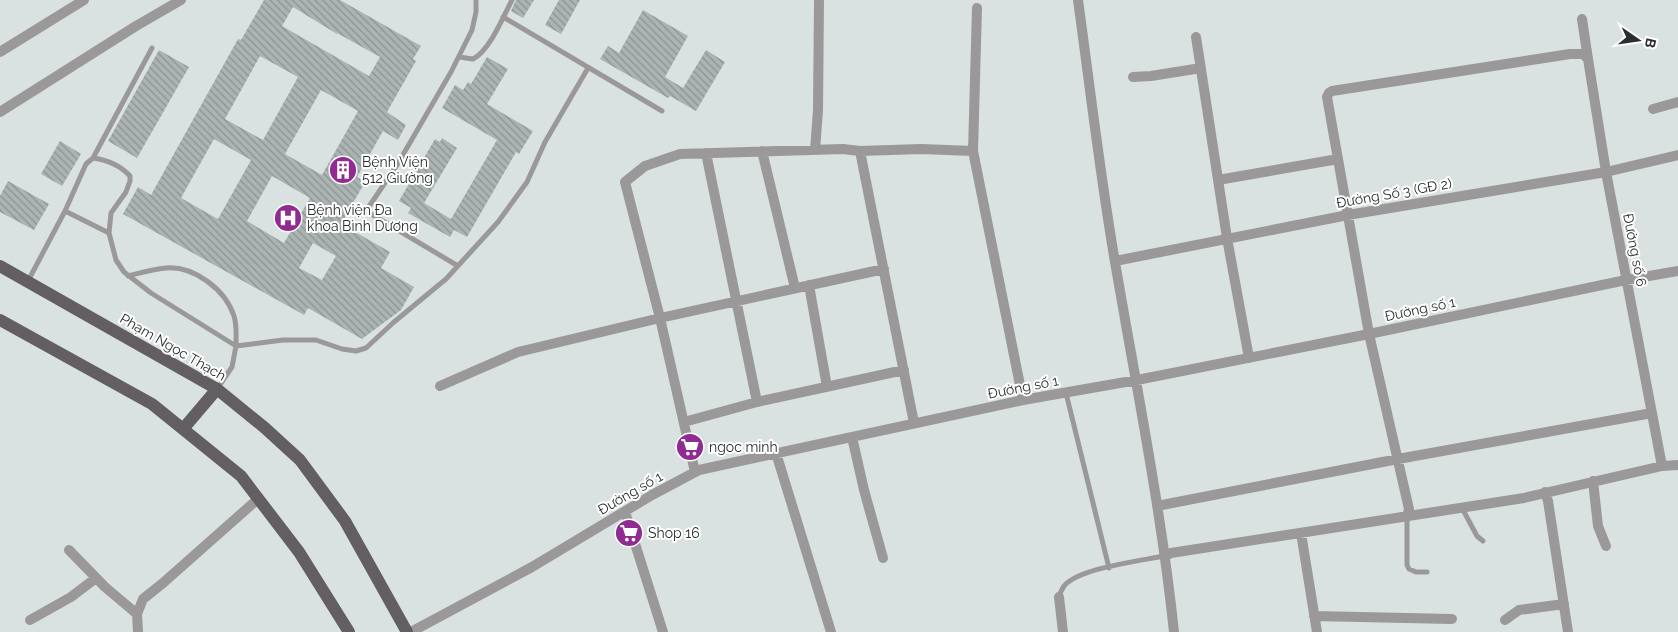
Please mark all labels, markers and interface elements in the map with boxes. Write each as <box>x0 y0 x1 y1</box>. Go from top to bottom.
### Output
north arrow <box>1613 15 1663 65</box>
text: B <box>1642 36 1660 50</box>
place label: Bệnh Viện 512 Giường <box>362 154 433 186</box>
building icon: Bệnh Viện 512 Giường <box>328 155 358 185</box>
street label: Đường Số 3 (GĐ 2) <box>1335 175 1453 211</box>
place label: Bệnh viện Đa khoa Bình Dương <box>307 202 418 234</box>
hospital icon: Bệnh viện Đa khoa Bình Dương <box>273 203 303 233</box>
street label: Đường số 6 <box>1620 212 1650 288</box>
street label: Đường số 1 <box>1383 294 1457 324</box>
street label: Phạm Ngọc Thạch <box>117 310 229 384</box>
street label: Đường số 1 <box>986 372 1060 402</box>
supermarket icon: ngoc minh <box>675 432 705 462</box>
place label: ngoc minh <box>709 439 778 455</box>
street label: Đường số 1 <box>595 468 665 518</box>
supermarket icon: Shop 16 <box>614 518 644 548</box>
place label: Shop 16 <box>648 525 700 541</box>

